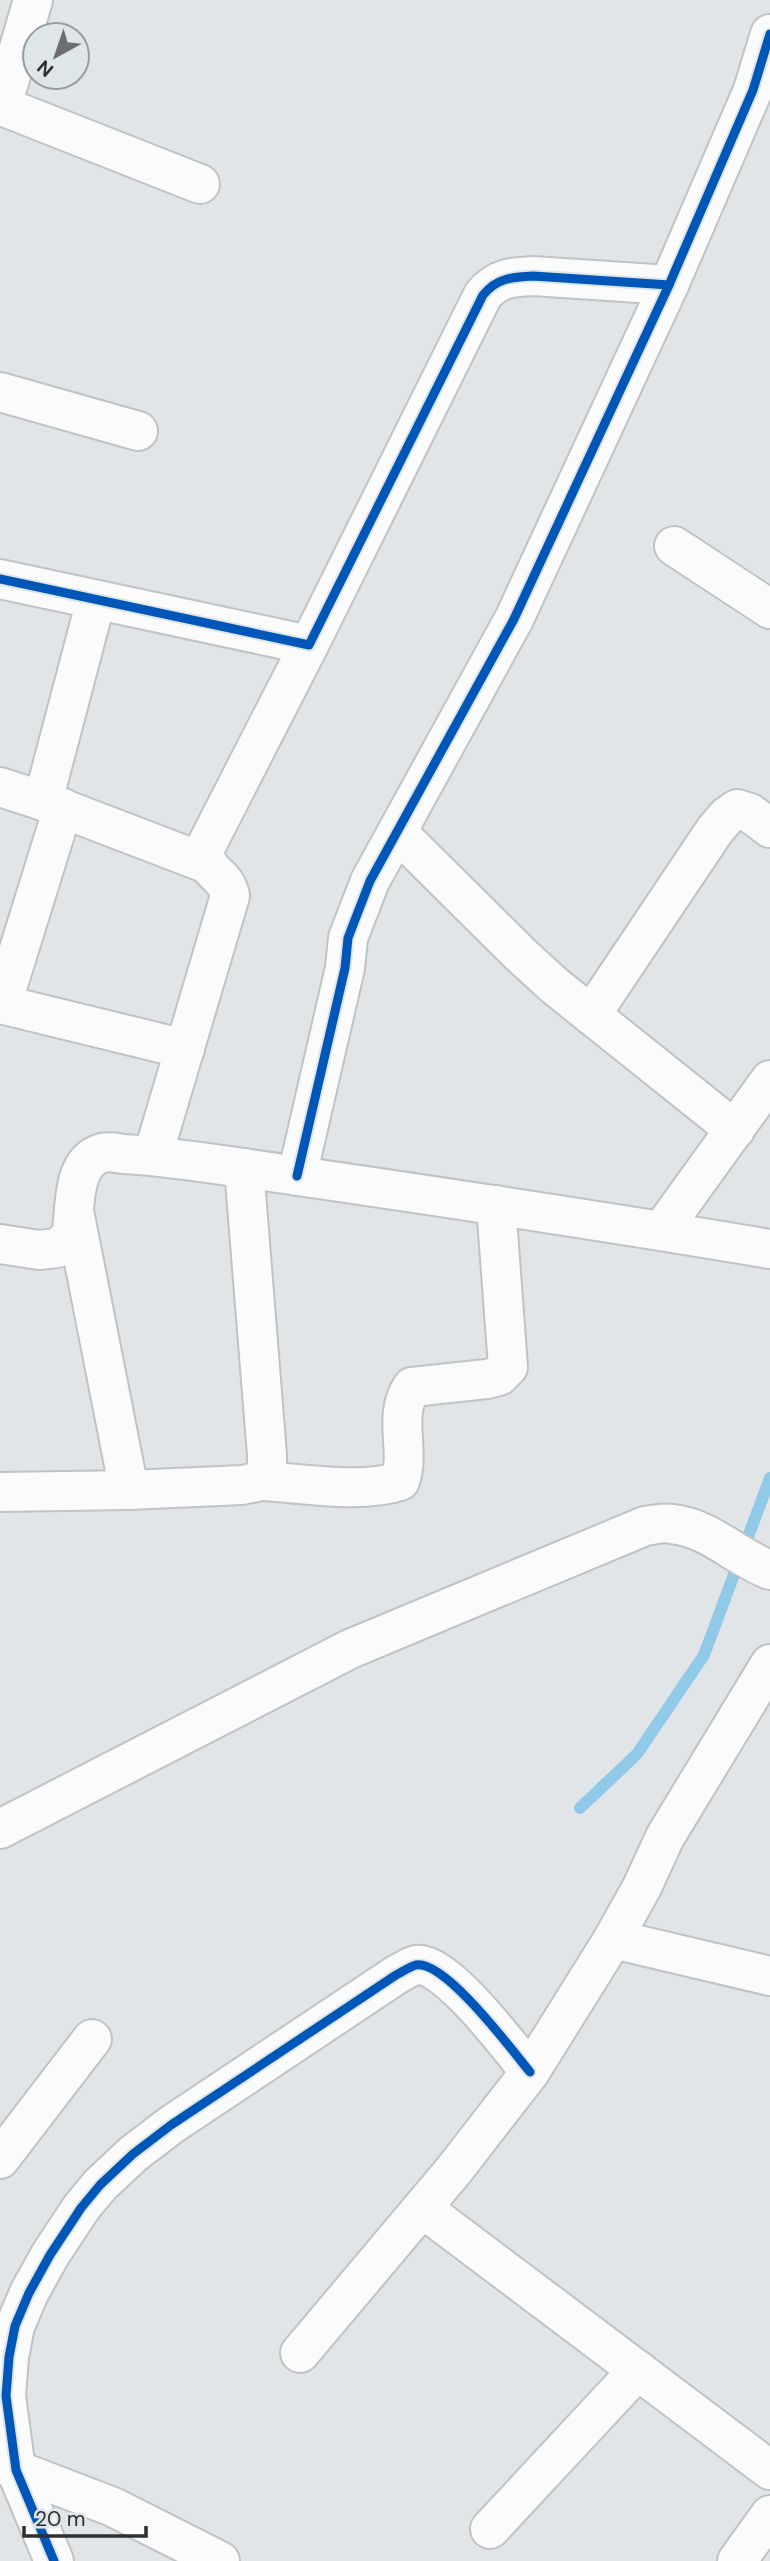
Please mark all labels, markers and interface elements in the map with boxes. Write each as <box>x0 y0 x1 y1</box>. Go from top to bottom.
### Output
north arrow <box>21 21 91 91</box>
text: N <box>32 55 59 83</box>
scale bar <box>24 2494 147 2538</box>
text: 20 m <box>35 2505 86 2533</box>

